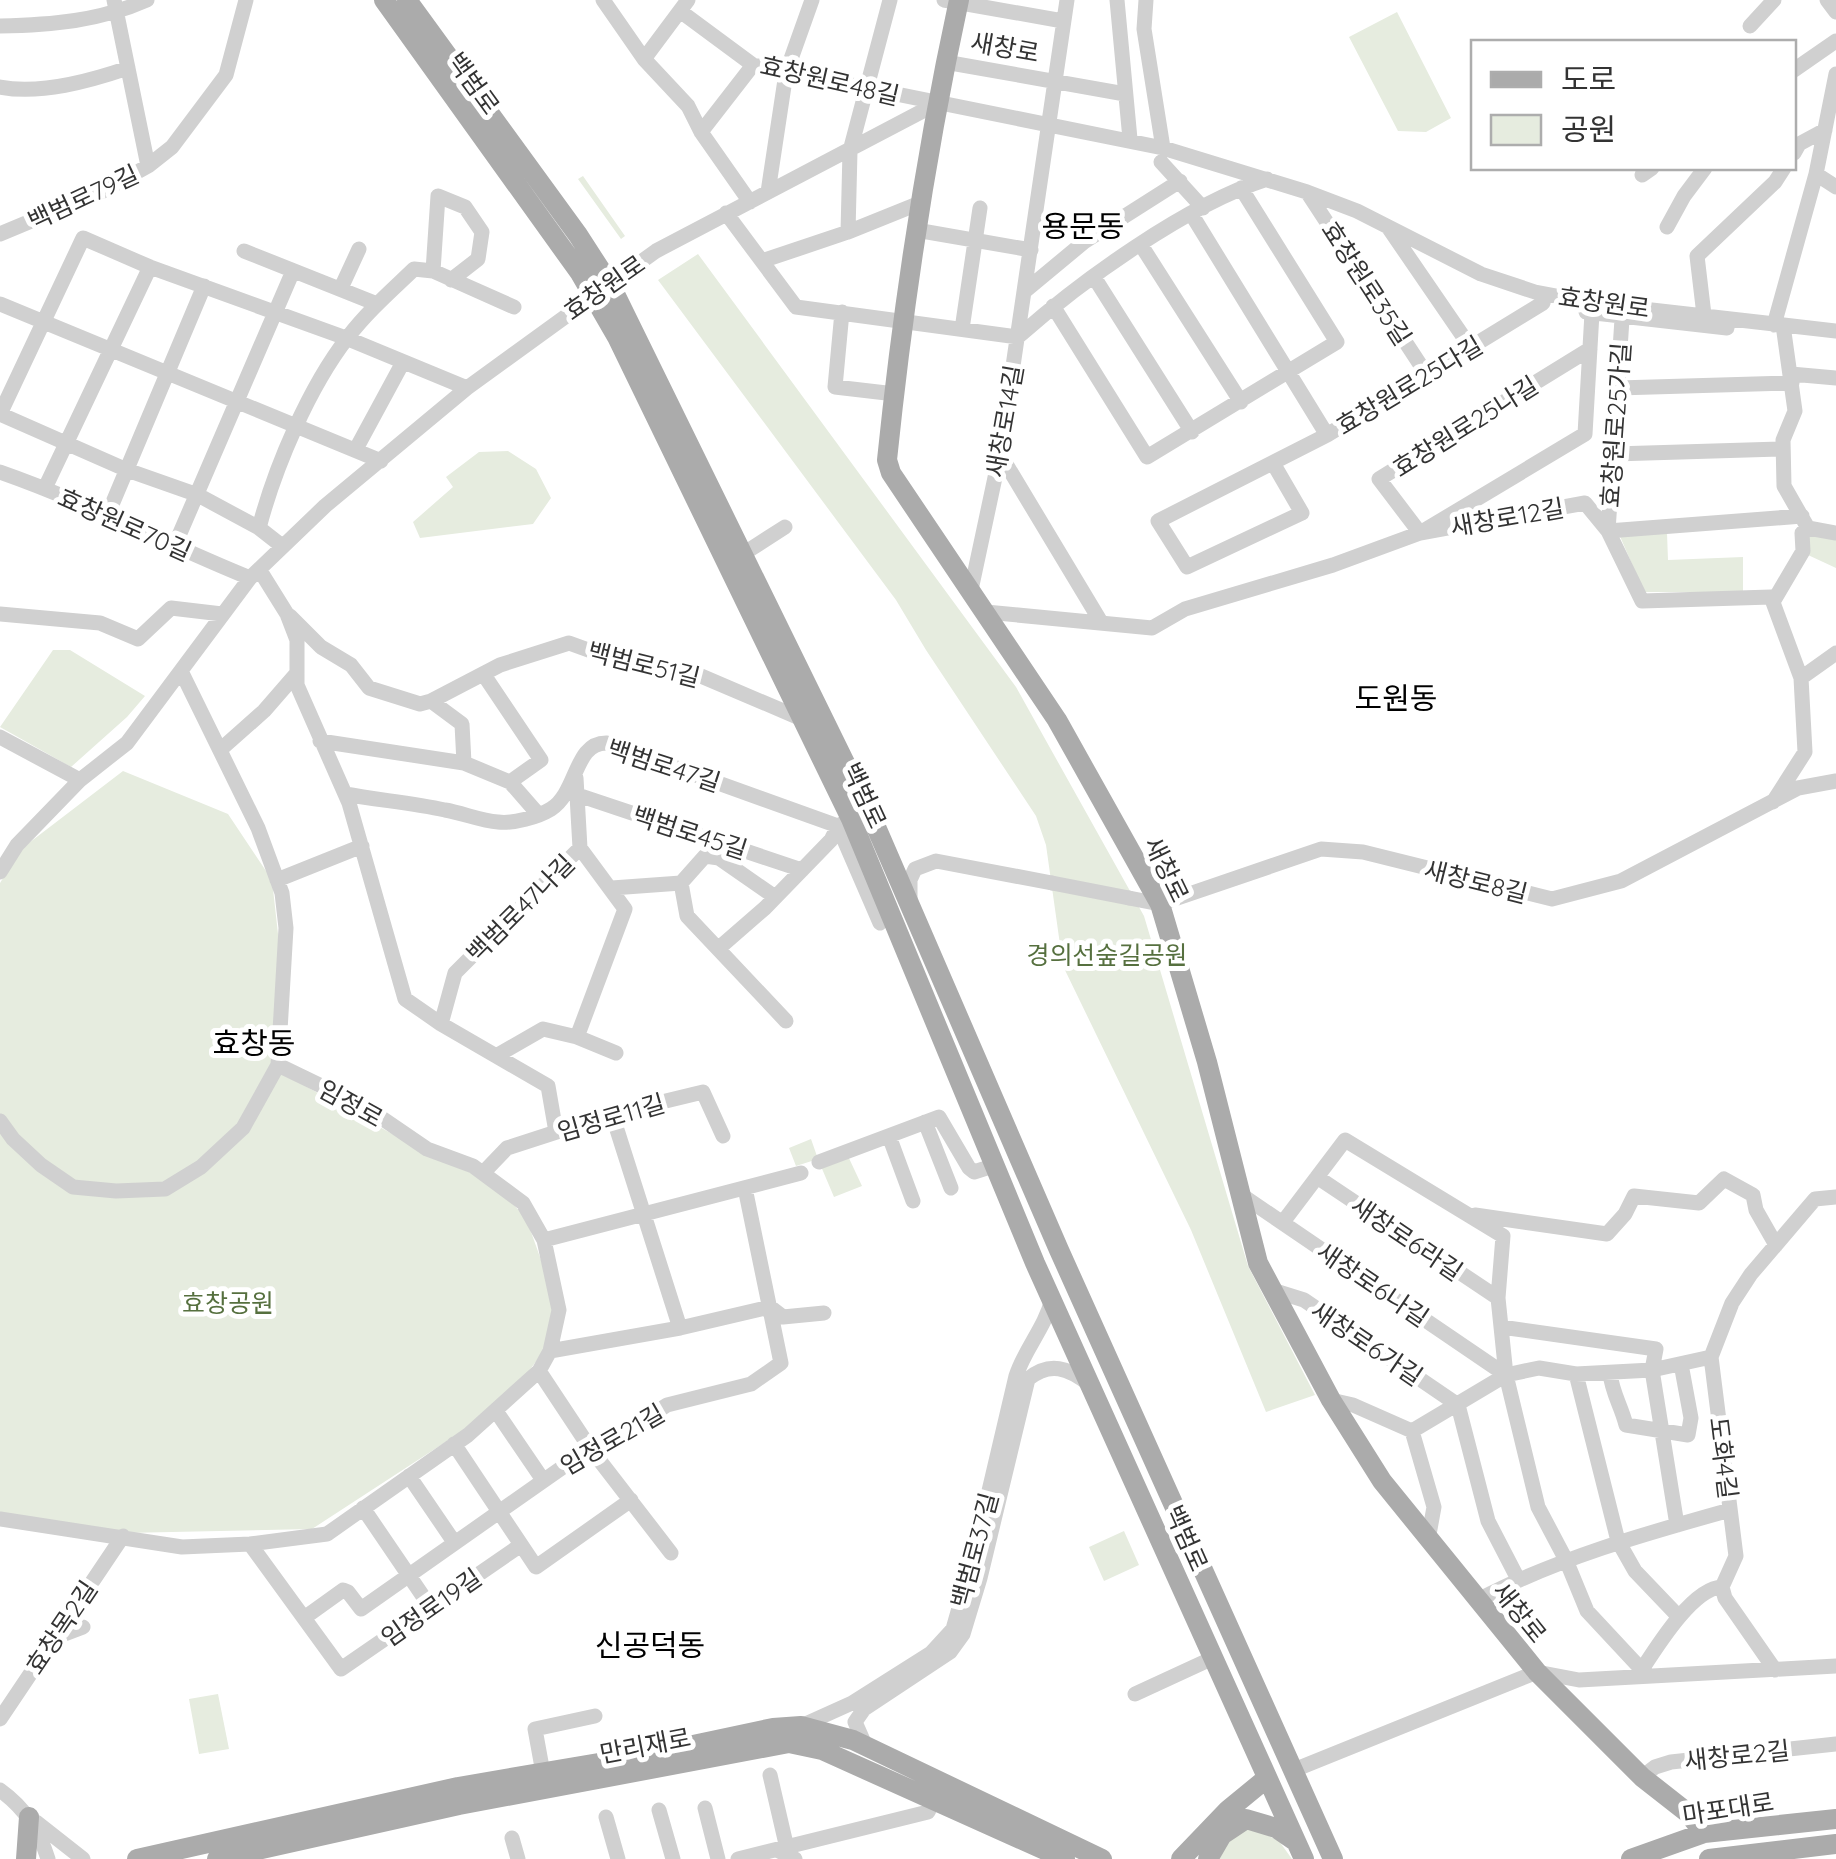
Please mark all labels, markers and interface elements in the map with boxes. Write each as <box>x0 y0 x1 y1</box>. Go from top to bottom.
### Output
street label: 새창로 <box>968 26 1042 68</box>
legend <box>1471 40 1796 170</box>
street label: 백범로 <box>441 46 507 120</box>
street label: 효창원로48길 <box>757 49 903 111</box>
text: 도로 <box>1561 60 1616 98</box>
text: 공원 <box>1561 110 1616 148</box>
street label: 백범로79길 <box>23 158 143 236</box>
district label: 용문동 <box>1042 207 1124 245</box>
street label: 효창원로35길 <box>1315 215 1419 351</box>
street label: 효창원로 <box>557 248 651 326</box>
street label: 효창원로 <box>1556 280 1652 324</box>
street label: 효창원로25다길 <box>1330 329 1488 441</box>
street label: 효창원로25가길 <box>1594 341 1636 509</box>
street label: 새창로14길 <box>979 362 1029 480</box>
street label: 효창원로25나길 <box>1387 369 1543 483</box>
street label: 효창원로70길 <box>54 481 196 567</box>
street label: 새창로12길 <box>1448 492 1566 542</box>
street label: 백범로51길 <box>585 635 703 693</box>
district label: 도원동 <box>1355 679 1437 717</box>
street label: 백범로47길 <box>603 732 725 798</box>
street label: 백범로 <box>836 757 894 833</box>
street label: 백범로45길 <box>629 799 751 865</box>
street label: 새창로 <box>1138 831 1196 907</box>
street label: 백범로47나길 <box>459 847 581 969</box>
street label: 새창로8길 <box>1421 853 1531 909</box>
park label: 경의선숲길공원 <box>1026 939 1188 970</box>
district label: 효창동 <box>213 1024 295 1062</box>
street label: 임정로 <box>313 1073 389 1133</box>
street label: 임정로11길 <box>554 1087 668 1147</box>
street label: 새창로6라길 <box>1345 1189 1469 1287</box>
street label: 새창로6나길 <box>1311 1235 1435 1333</box>
park label: 효창공원 <box>182 1287 274 1318</box>
street label: 새창로6가길 <box>1305 1294 1429 1392</box>
street label: 임정로21길 <box>554 1397 670 1481</box>
street label: 도화4길 <box>1704 1415 1744 1501</box>
street label: 백범로37길 <box>944 1489 1004 1611</box>
street label: 백범로 <box>1159 1500 1215 1576</box>
street label: 임정로19길 <box>375 1561 487 1653</box>
street label: 효창목2길 <box>19 1574 103 1680</box>
street label: 새창로 <box>1486 1575 1554 1649</box>
district label: 신공덕동 <box>595 1626 705 1664</box>
street label: 만리재로 <box>597 1721 693 1769</box>
street label: 새창로2길 <box>1683 1734 1791 1776</box>
street label: 마포대로 <box>1680 1785 1776 1831</box>

